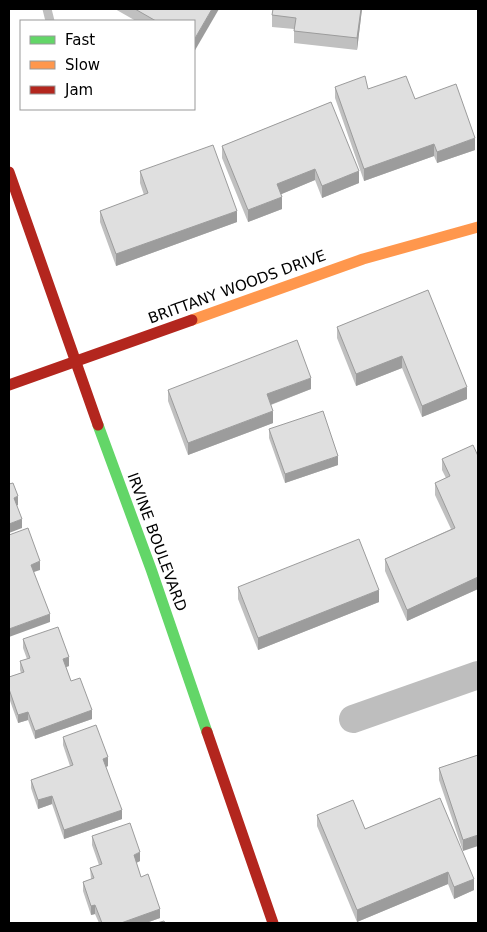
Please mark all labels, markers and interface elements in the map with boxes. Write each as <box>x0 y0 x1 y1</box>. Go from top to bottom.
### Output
legend <box>20 20 195 110</box>
text: Fast <box>65 31 95 49</box>
text: Slow <box>65 56 100 74</box>
text: Jam <box>64 81 93 99</box>
street label: BRITTANY WOODS DRIVE <box>146 246 328 328</box>
street label: IRVINE BOULEVARD <box>124 470 190 614</box>

